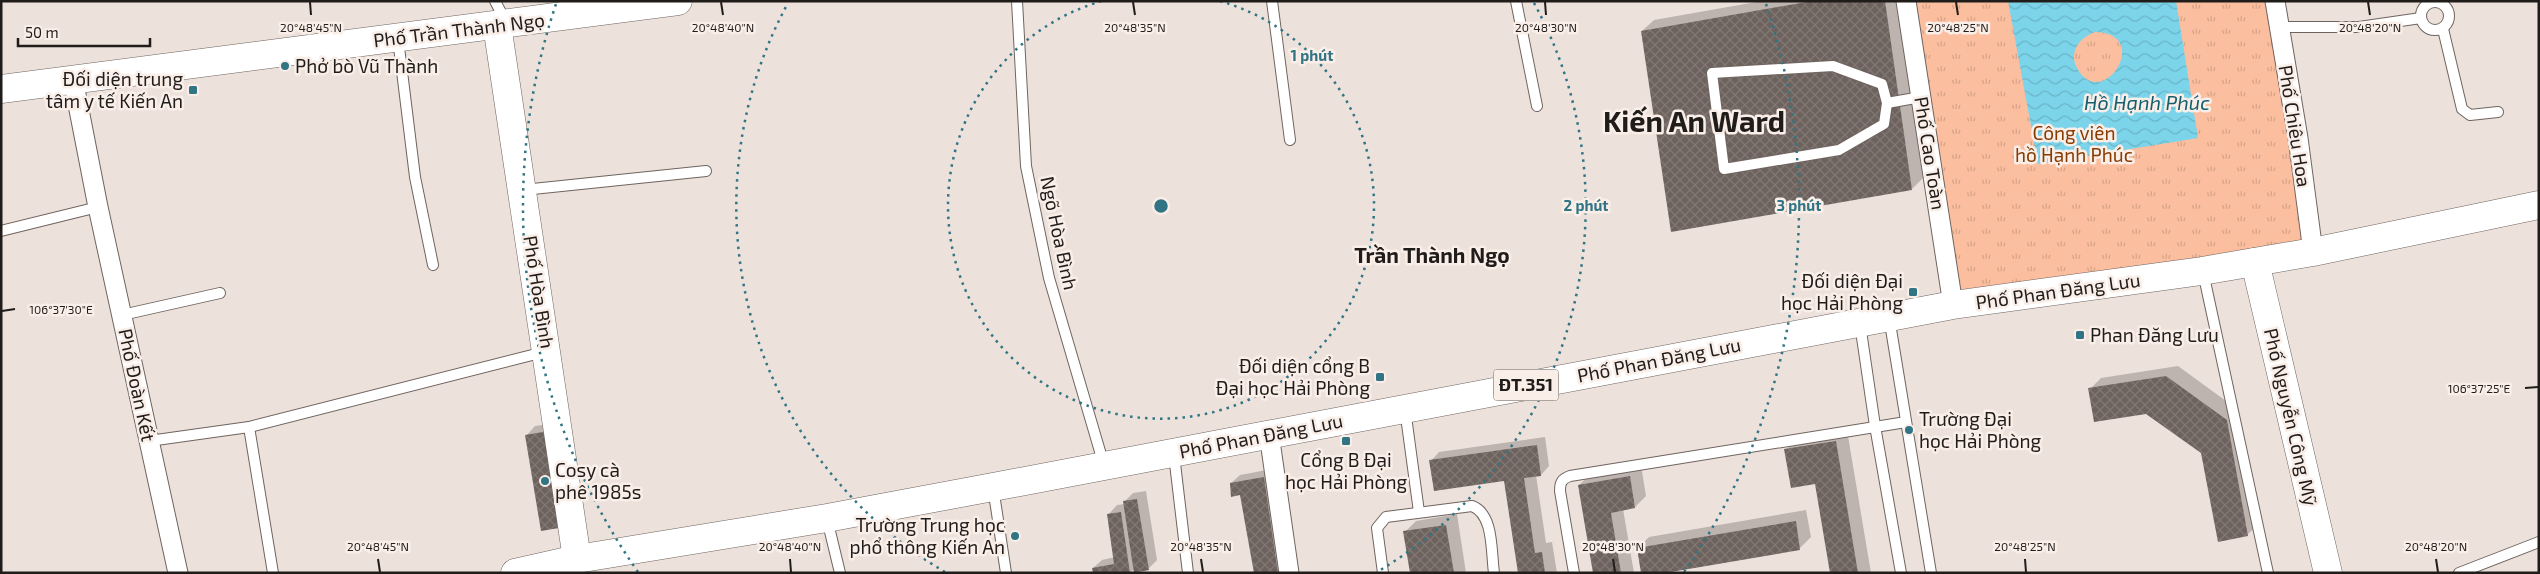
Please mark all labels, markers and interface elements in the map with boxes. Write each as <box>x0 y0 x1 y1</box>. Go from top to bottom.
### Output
street label: Phố Trần Thành Ngọ <box>372 8 546 51</box>
scale bar <box>18 15 150 47</box>
text: 20°48'45"N <box>280 20 342 34</box>
text: 20°48'40"N <box>692 20 754 34</box>
text: 20°48'35"N <box>1104 20 1166 34</box>
text: 20°48'30"N <box>1515 20 1577 34</box>
text: 20°48'25"N <box>1927 20 1989 34</box>
text: 20°48'20"N <box>2339 20 2401 34</box>
text: 50 m <box>25 23 59 41</box>
text: 1 phút <box>1291 46 1333 64</box>
place label: Phở bò Vũ Thành <box>295 54 438 77</box>
marker: Phở bò Vũ Thành <box>279 60 291 72</box>
street label: Phố Chiêu Hoa <box>2275 63 2316 188</box>
place label: Đối diện trung tâm y tế Kiến An <box>46 67 183 112</box>
marker: Đối diện trung tâm y tế Kiến An <box>187 84 199 96</box>
water label: Hồ Hạnh Phúc <box>2084 90 2210 114</box>
street label: Phố Cao Toàn <box>1910 95 1951 211</box>
district label: Kiến An Ward <box>1603 103 1785 138</box>
park label: Công viên hồ Hạnh Phúc <box>2015 121 2133 166</box>
street label: Ngõ Hòa Bình <box>1036 174 1083 292</box>
text: 2 phút <box>1563 196 1609 214</box>
text: 3 phút <box>1777 196 1821 214</box>
centre of rings <box>1152 197 1170 215</box>
street label: Phố Hòa Bình <box>519 234 560 350</box>
district label: Trần Thành Ngọ <box>1354 242 1510 267</box>
street label: Phố Phan Đăng Lưu <box>1974 268 2142 313</box>
place label: Đối diện Đại học Hải Phòng <box>1781 269 1903 314</box>
marker: Đối diện Đại học Hải Phòng <box>1907 286 1919 298</box>
text: 106°37'30"E <box>29 302 93 316</box>
place label: Phan Đăng Lưu <box>2090 323 2219 346</box>
street label: Phố Đoàn Kết <box>114 326 161 443</box>
street label: Phố Nguyễn Công Mỹ <box>2260 326 2323 508</box>
marker: Phan Đăng Lưu <box>2074 329 2086 341</box>
street label: Phố Phan Đăng Lưu <box>1575 332 1743 387</box>
place label: Đối diện cổng B Đại học Hải Phòng <box>1216 354 1370 399</box>
road number: ĐT.351 <box>1494 370 1558 400</box>
marker: Đối diện cổng B Đại học Hải Phòng <box>1374 371 1386 383</box>
text: 106°37'25"E <box>2448 381 2511 395</box>
place label: Trường Đại học Hải Phòng <box>1919 407 2042 452</box>
street label: Phố Phan Đăng Lưu <box>1177 408 1345 463</box>
marker: Trường Đại học Hải Phòng <box>1903 424 1915 436</box>
marker: Cổng B Đại học Hải Phòng <box>1340 435 1352 447</box>
place label: Cổng B Đại học Hải Phòng <box>1285 448 1407 493</box>
place label: Cosy cà phê 1985s <box>555 458 641 503</box>
marker: Cosy cà phê 1985s <box>539 475 551 487</box>
place label: Trường Trung học phổ thông Kiến An <box>849 513 1005 558</box>
marker: Trường Trung học phổ thông Kiến An <box>1009 530 1021 542</box>
text: 20°48'45"N <box>347 539 409 553</box>
text: 20°48'40"N <box>759 539 821 553</box>
text: 20°48'35"N <box>1170 539 1232 553</box>
text: 20°48'30"N <box>1582 539 1644 553</box>
text: 20°48'25"N <box>1994 539 2056 553</box>
text: 20°48'20"N <box>2405 539 2467 553</box>

